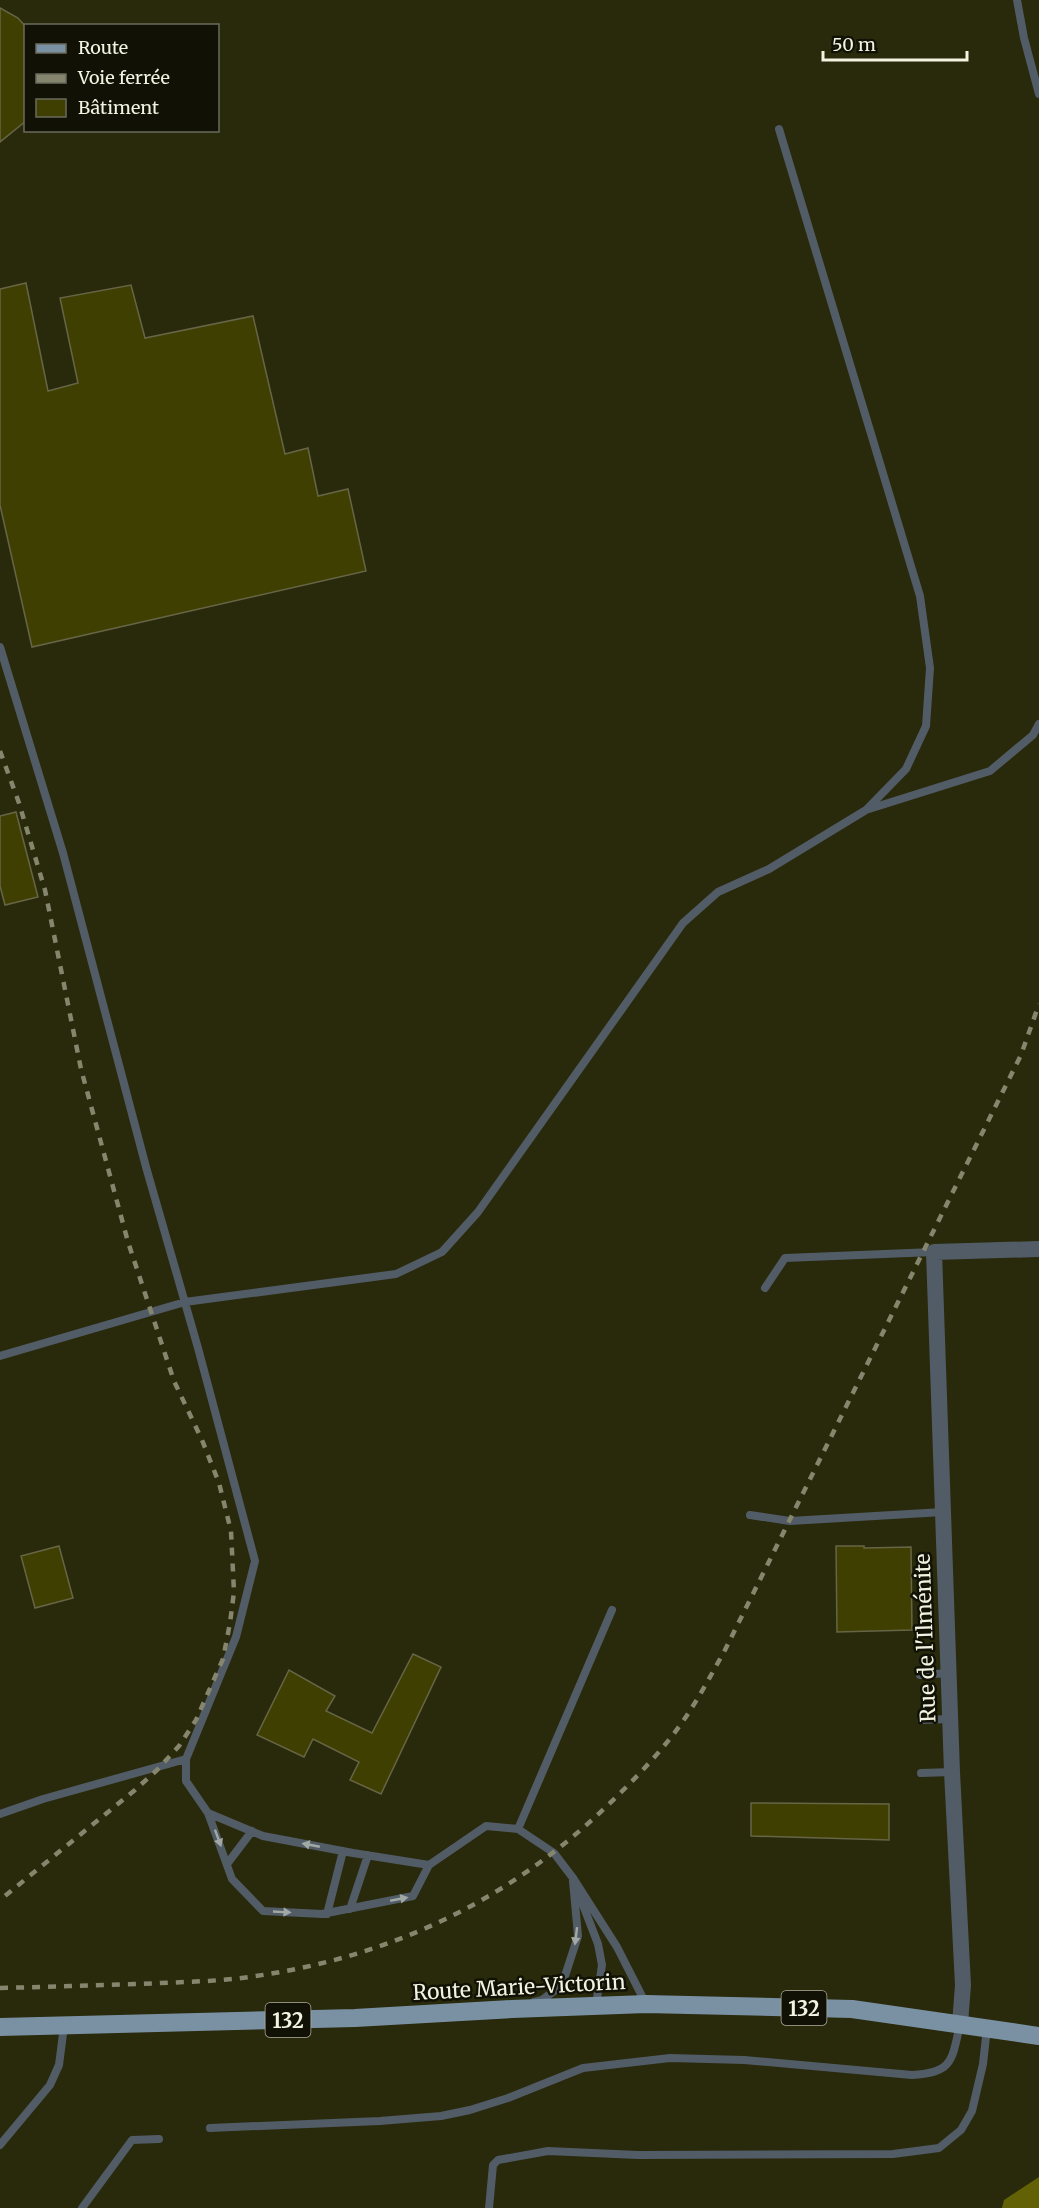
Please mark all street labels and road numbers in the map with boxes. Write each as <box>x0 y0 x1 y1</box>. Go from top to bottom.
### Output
street label: Rue de l'Ilménite <box>909 1553 941 1723</box>
street label: Route Marie-Victorin <box>412 1968 626 2006</box>
road number: 132 <box>782 1991 826 2025</box>
road number: 132 <box>266 2003 310 2037</box>

